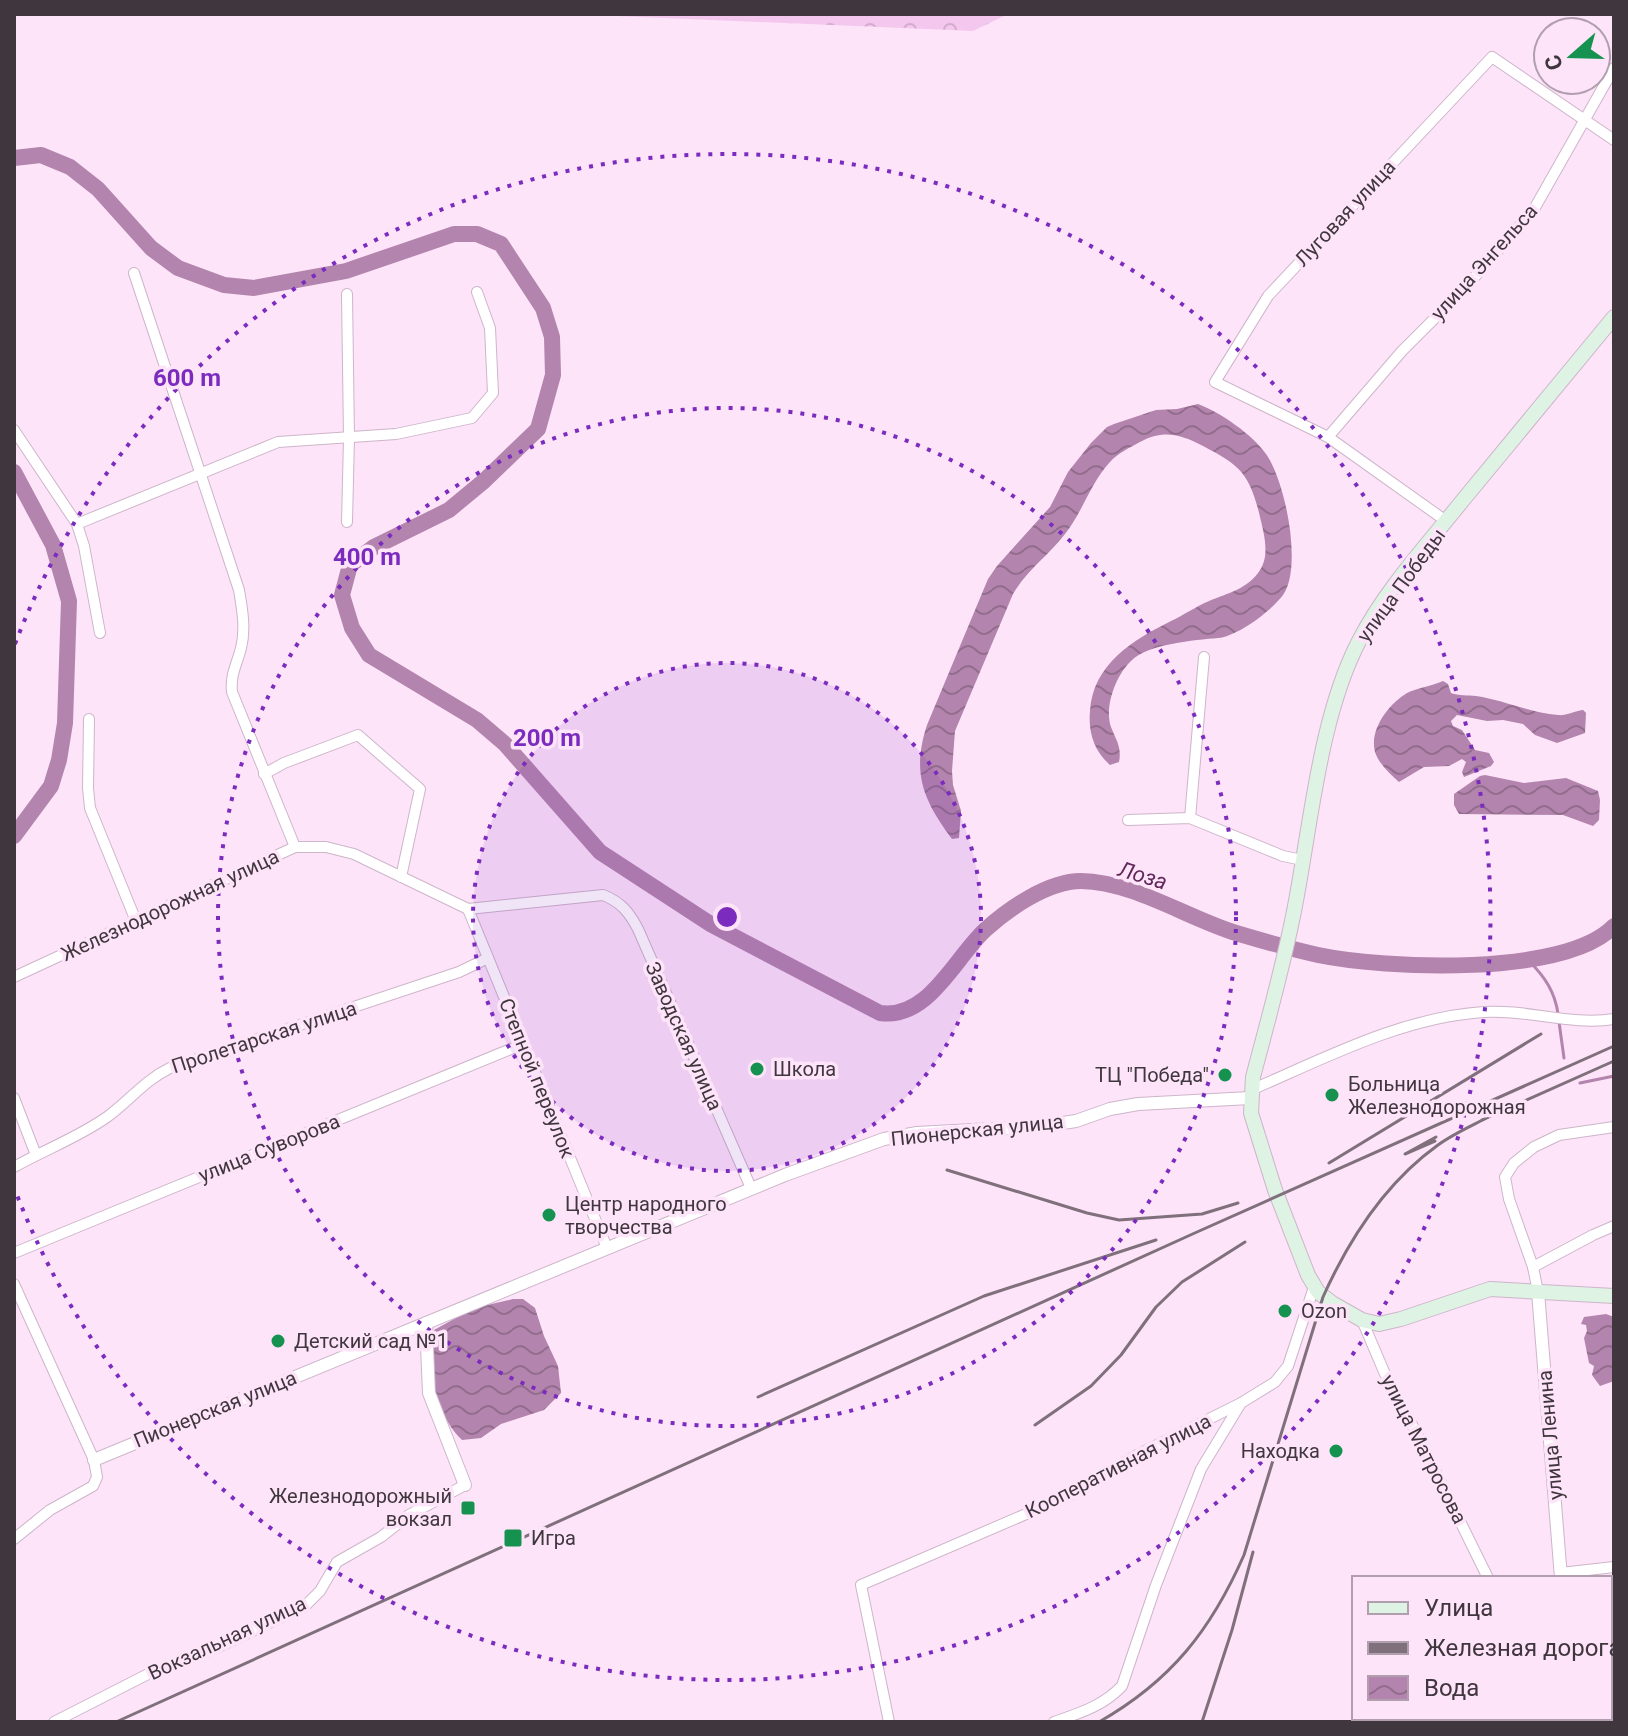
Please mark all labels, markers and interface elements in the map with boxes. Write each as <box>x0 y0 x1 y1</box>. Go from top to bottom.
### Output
north arrow <box>1532 16 1612 96</box>
text: С <box>1539 52 1568 74</box>
street label: Луговая улица <box>1290 155 1400 271</box>
street label: улица Энгельса <box>1426 199 1542 325</box>
text: 600 m <box>153 364 221 392</box>
street label: улица Победы <box>1352 523 1450 647</box>
text: 400 m <box>333 543 401 571</box>
text: 200 m <box>513 724 581 752</box>
street label: Железнодорожная улица <box>57 844 283 966</box>
water label: Лоза <box>1114 856 1170 895</box>
centre of rings <box>713 903 741 931</box>
street label: Заводская улица <box>641 958 727 1114</box>
street label: Степной переулок <box>494 995 580 1162</box>
street label: Пролетарская улица <box>168 996 360 1078</box>
place label: Школа <box>773 1057 836 1081</box>
marker: Школа <box>748 1060 766 1078</box>
place label: ТЦ "Победа" <box>1095 1063 1209 1087</box>
marker: ТЦ "Победа" <box>1216 1066 1234 1084</box>
place label: Больница Железнодорожная <box>1348 1072 1526 1119</box>
marker: Больница Железнодорожная <box>1323 1086 1341 1104</box>
street label: улица Суворова <box>195 1109 343 1187</box>
street label: Пионерская улица <box>889 1109 1065 1151</box>
place label: Центр народного творчества <box>565 1192 727 1239</box>
marker: Центр народного творчества <box>540 1206 558 1224</box>
place label: Ozon <box>1301 1299 1347 1323</box>
marker: Ozon <box>1276 1302 1294 1320</box>
place label: Детский сад №1 <box>294 1329 448 1353</box>
marker: Детский сад №1 <box>269 1332 287 1350</box>
street label: Пионерская улица <box>130 1365 300 1453</box>
street label: улица Ленина <box>1532 1369 1568 1501</box>
street label: улица Матросова <box>1376 1370 1472 1528</box>
street label: Кооперативная улица <box>1021 1409 1215 1523</box>
place label: Находка <box>1241 1439 1320 1463</box>
marker: Находка <box>1327 1442 1345 1460</box>
place label: Железнодорожный вокзал <box>269 1484 452 1531</box>
marker: Железнодорожный вокзал <box>459 1499 477 1517</box>
place label: Игра <box>531 1526 576 1550</box>
marker: Игра <box>502 1527 524 1549</box>
legend <box>1352 1576 1612 1720</box>
street label: Вокзальная улица <box>144 1591 310 1685</box>
text: Улица <box>1424 1594 1493 1622</box>
text: Железная дорога <box>1424 1634 1621 1662</box>
text: Вода <box>1424 1674 1479 1702</box>

